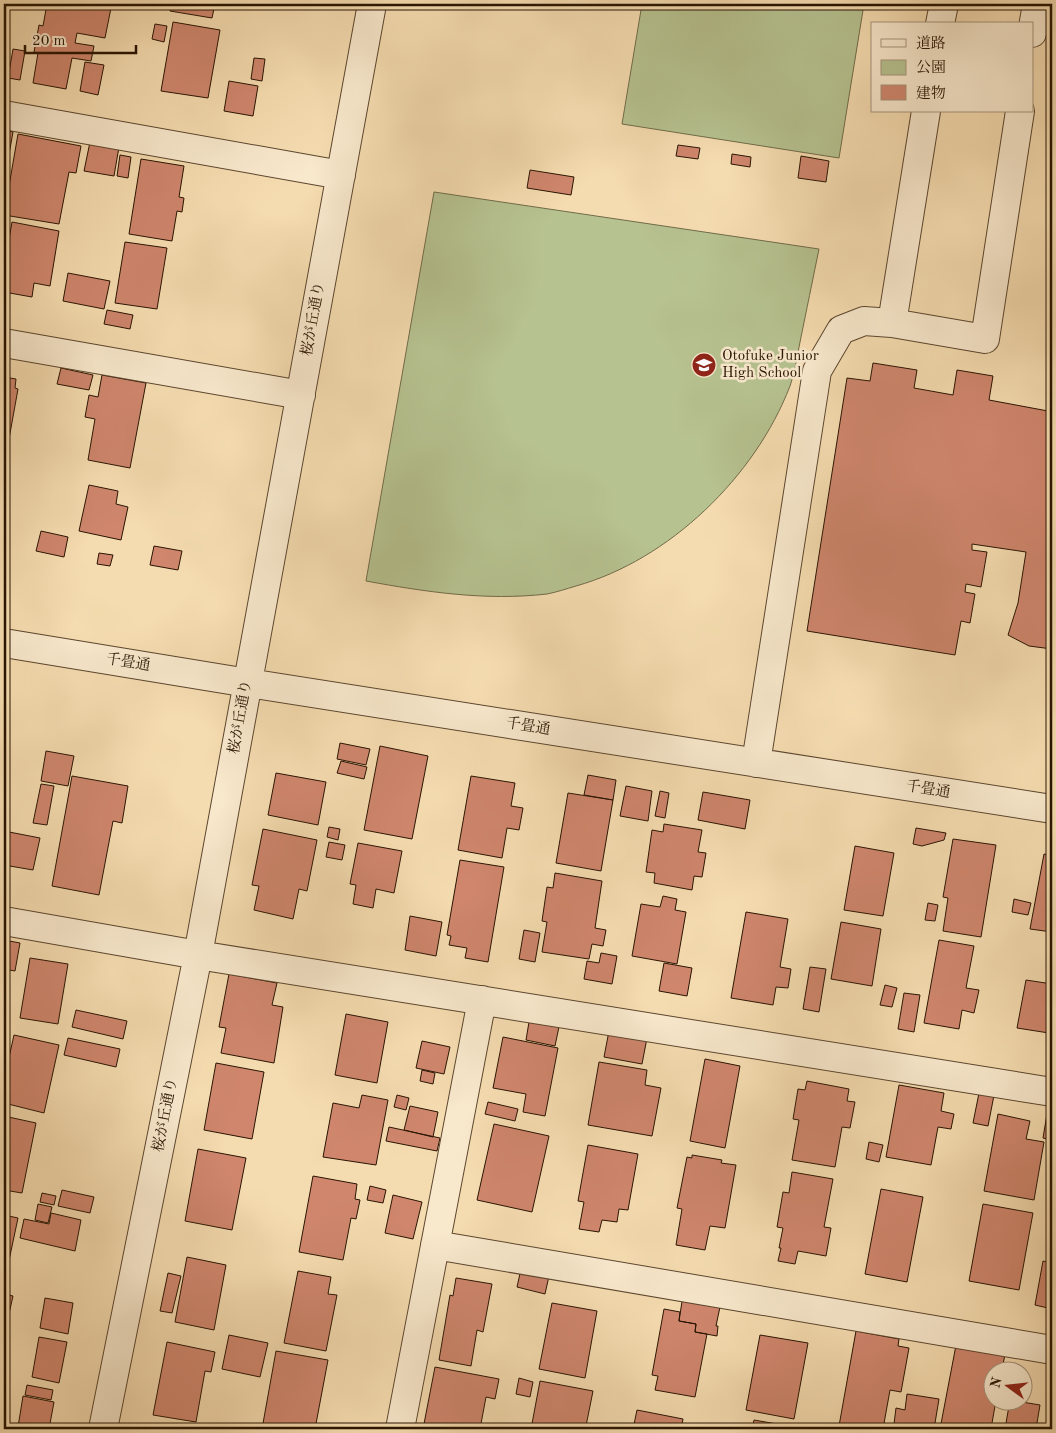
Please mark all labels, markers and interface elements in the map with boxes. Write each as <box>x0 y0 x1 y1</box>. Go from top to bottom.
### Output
scale bar <box>25 22 136 54</box>
legend <box>871 22 1034 112</box>
text: 20 m <box>32 34 66 49</box>
text: 道路 <box>916 35 946 52</box>
text: 公園 <box>916 59 946 76</box>
text: 建物 <box>916 85 946 102</box>
street label: 桜が丘通り <box>298 280 328 357</box>
place label: Otofuke Junior High School <box>722 349 819 381</box>
school or university icon: Otofuke Junior High School <box>691 352 717 378</box>
street label: 千畳通 <box>105 650 152 674</box>
street label: 桜が丘通り <box>225 678 255 755</box>
street label: 千畳通 <box>505 714 552 738</box>
street label: 千畳通 <box>905 777 952 801</box>
street label: 桜が丘通り <box>150 1076 181 1153</box>
north arrow <box>984 1360 1034 1410</box>
text: N <box>988 1376 1005 1390</box>

